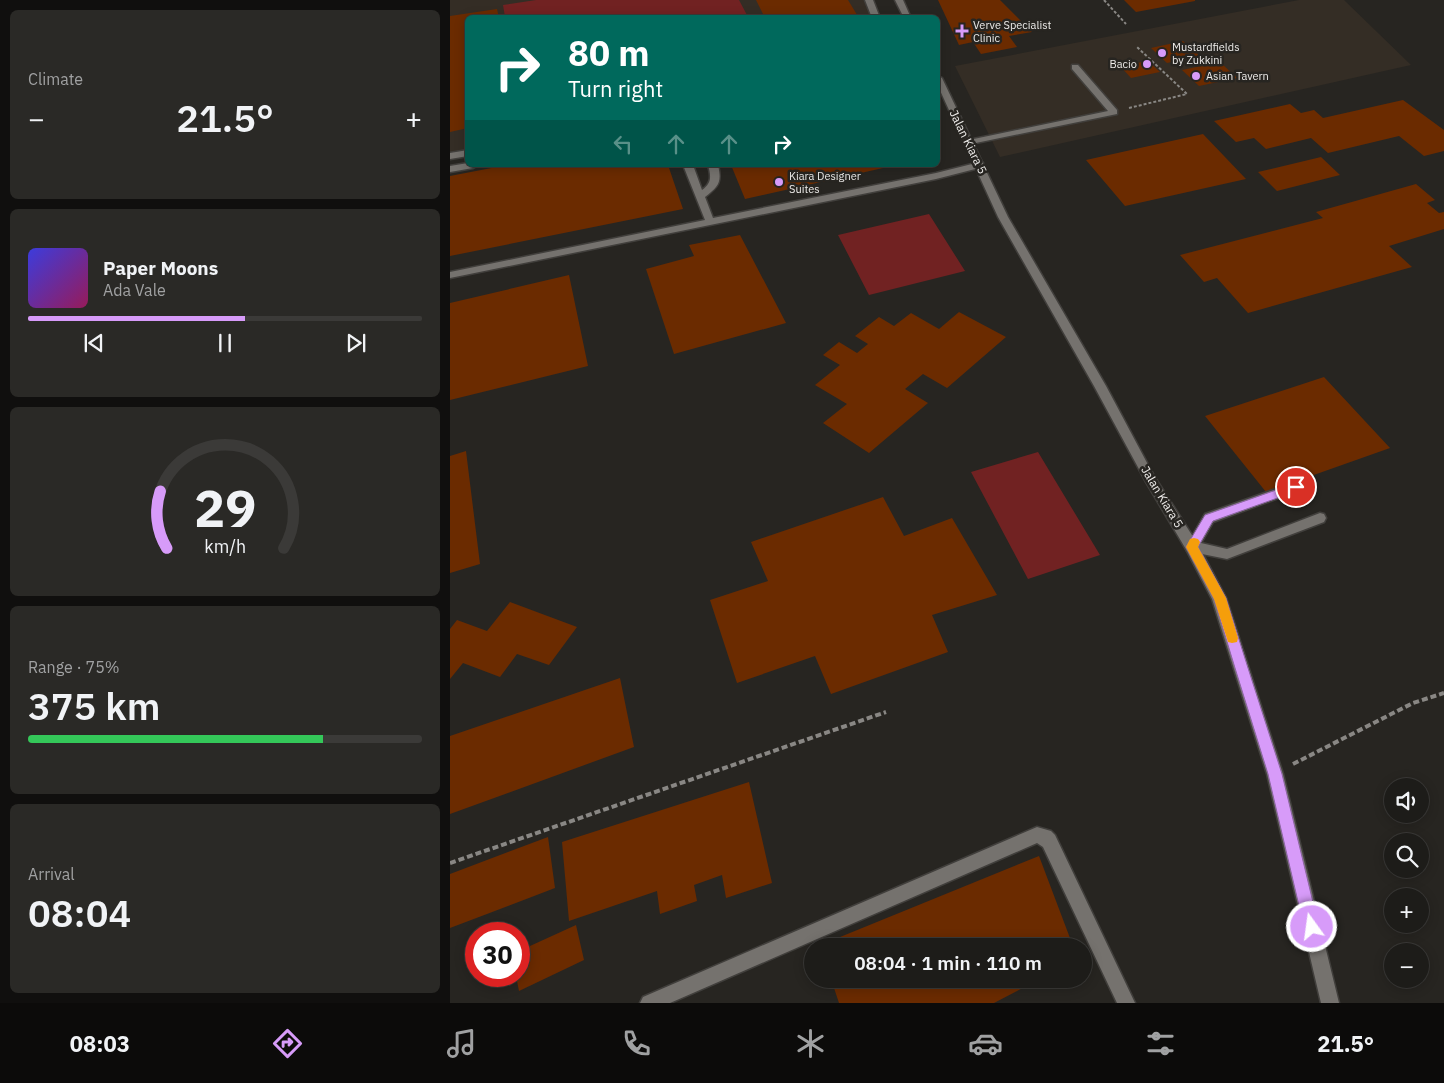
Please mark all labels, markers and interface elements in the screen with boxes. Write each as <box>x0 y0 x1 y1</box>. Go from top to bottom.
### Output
place label: Verve Specialist Clinic <box>973 18 1052 45</box>
marker: Verve Specialist Clinic <box>955 24 969 38</box>
text: 80 m <box>568 30 650 76</box>
icon: right <box>485 35 550 100</box>
place label: Mustardfields by Zukkini <box>1172 40 1240 67</box>
marker: Mustardfields by Zukkini <box>1156 47 1168 59</box>
place label: Bacio <box>1110 57 1137 71</box>
marker: Bacio <box>1141 58 1153 70</box>
text: Climate <box>28 69 83 89</box>
place label: Asian Tavern <box>1206 69 1269 83</box>
marker: Asian Tavern <box>1190 70 1202 82</box>
text: Turn right <box>568 74 663 103</box>
text: 21.5° <box>176 93 274 142</box>
text: − <box>28 100 45 137</box>
text: + <box>405 100 422 137</box>
street label: Jalan Kiara 5 <box>946 107 990 176</box>
icon: left <box>609 130 637 158</box>
icon: ahead <box>662 130 690 158</box>
icon: ahead <box>715 130 743 158</box>
icon: right <box>768 130 796 158</box>
place label: Kiara Designer Suites <box>789 169 861 196</box>
marker: Kiara Designer Suites <box>773 176 785 188</box>
text: Paper Moons <box>103 256 218 280</box>
text: Ada Vale <box>103 280 166 300</box>
icon: previous <box>80 329 108 357</box>
icon: pause <box>211 329 239 357</box>
icon: next <box>342 329 370 357</box>
street label: Jalan Kiara 5 <box>1138 463 1187 530</box>
pin <box>1275 466 1317 508</box>
icon: arrive <box>1282 473 1310 501</box>
text: 29 <box>194 474 256 541</box>
text: km/h <box>204 535 246 558</box>
text: Range · 75% <box>28 657 120 677</box>
text: 375 km <box>28 681 160 730</box>
map controls <box>1384 778 1429 988</box>
button: sound <box>1384 778 1429 823</box>
button: search <box>1384 833 1429 878</box>
text: Arrival <box>28 864 75 884</box>
text: 08:04 <box>28 888 131 937</box>
button: + <box>1384 888 1429 933</box>
position arrow <box>1285 900 1337 952</box>
speed limit sign: 30 <box>465 922 530 987</box>
button: − <box>1384 943 1429 988</box>
text: 08:04 · 1 min · 110 m <box>854 951 1042 975</box>
icon: directions <box>270 1026 305 1061</box>
icon: music <box>444 1026 479 1061</box>
icon: phone <box>619 1026 654 1061</box>
icon: climate <box>793 1026 828 1061</box>
icon: car <box>968 1026 1003 1061</box>
icon: filters <box>1143 1026 1178 1061</box>
text: 08:03 <box>70 1029 130 1058</box>
text: 21.5° <box>1317 1029 1374 1058</box>

